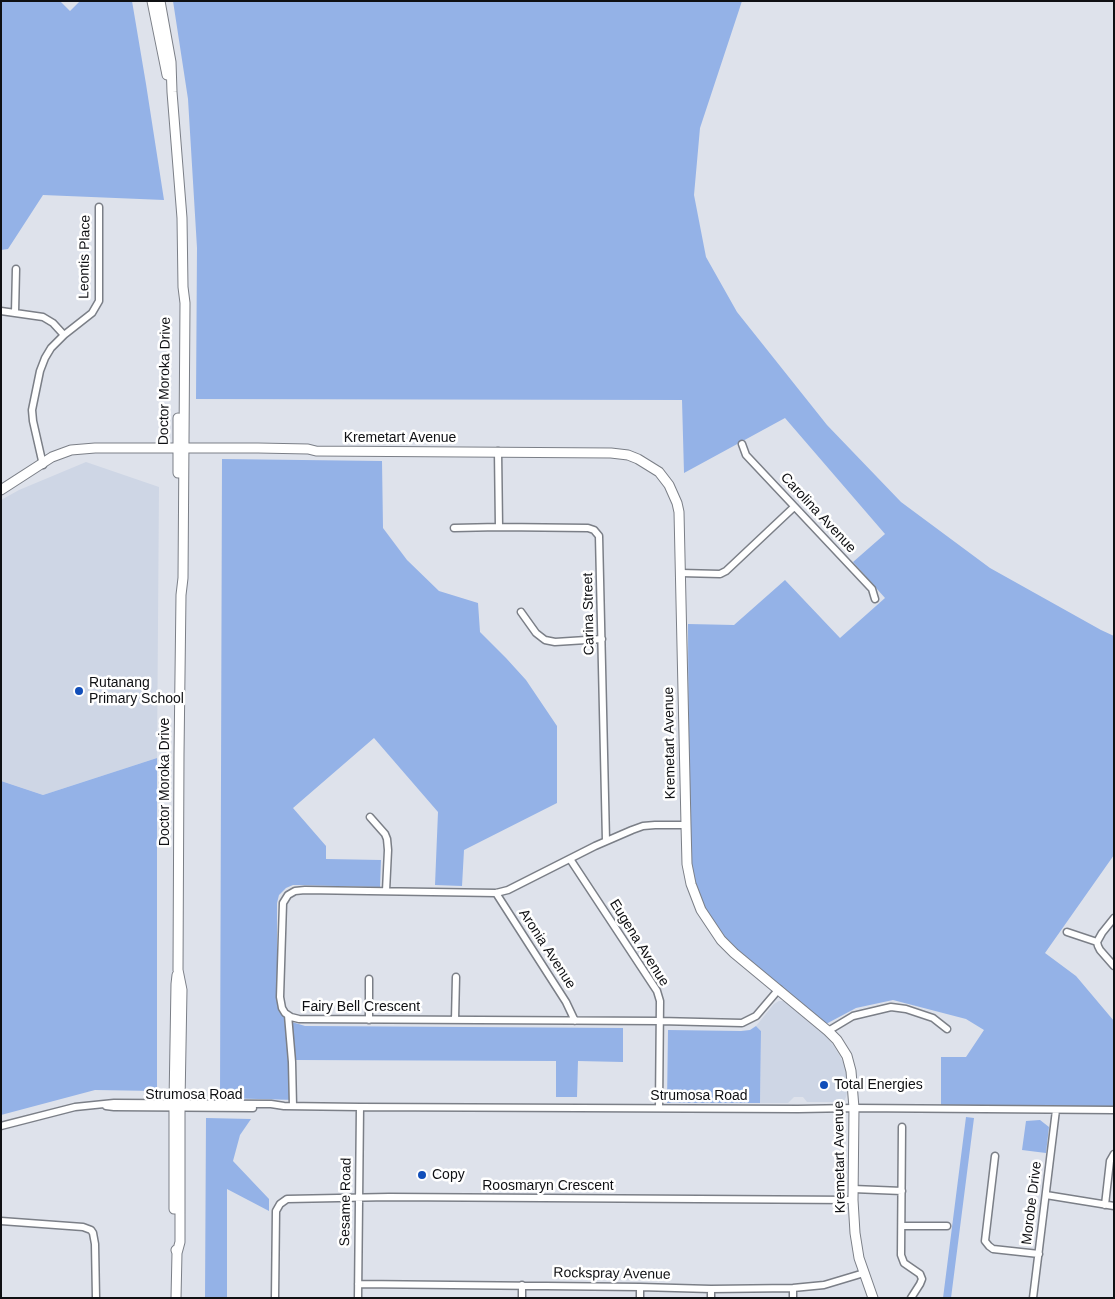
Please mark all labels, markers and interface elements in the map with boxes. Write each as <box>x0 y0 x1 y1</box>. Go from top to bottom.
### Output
street label: Leontis Place <box>76 215 94 299</box>
street label: Doctor Moroka Drive <box>155 317 175 445</box>
street label: Kremetart Avenue <box>344 430 456 446</box>
street label: Carolina Avenue <box>777 470 859 556</box>
street label: Carina Street <box>580 573 598 655</box>
place label: Rutanang Primary School <box>89 675 184 708</box>
marker: Rutanang Primary School <box>73 685 85 697</box>
street label: Kremetart Avenue <box>661 687 679 799</box>
street label: Doctor Moroka Drive <box>157 718 173 846</box>
street label: Eugena Avenue <box>606 896 672 990</box>
street label: Aronia Avenue <box>515 906 579 992</box>
street label: Fairy Bell Crescent <box>302 999 420 1015</box>
place label: Total Energies <box>834 1077 923 1093</box>
marker: Total Energies <box>818 1079 830 1091</box>
street label: Strumosa Road <box>145 1087 243 1103</box>
street label: Strumosa Road <box>650 1088 748 1104</box>
street label: Kremetart Avenue <box>831 1101 849 1213</box>
street label: Sesame Road <box>337 1158 355 1246</box>
street label: Morobe Drive <box>1019 1160 1045 1246</box>
place label: Copy <box>432 1167 465 1183</box>
marker: Copy <box>416 1169 428 1181</box>
street label: Roosmaryn Crescent <box>482 1178 614 1194</box>
street label: Rockspray Avenue <box>553 1265 671 1283</box>

